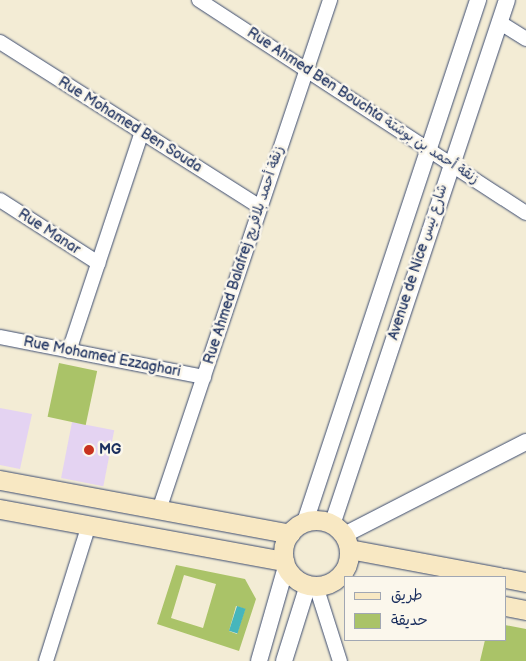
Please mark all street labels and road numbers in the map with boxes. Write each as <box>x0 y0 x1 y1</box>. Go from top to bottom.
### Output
street label: Rue Ahmed Ben Bouchta زنقة أحمد بن بوشتة <box>244 25 482 187</box>
street label: Rue Mohamed Ben Souda <box>55 74 205 176</box>
street label: Rue Ahmed Balafrej زنقة أحمد بلافريج <box>201 144 287 366</box>
street label: Avenue de Nice شارع نيس <box>385 182 451 342</box>
street label: Rue Manar <box>15 206 83 258</box>
street label: Rue Mohamed Ezzaghari <box>22 334 182 380</box>

